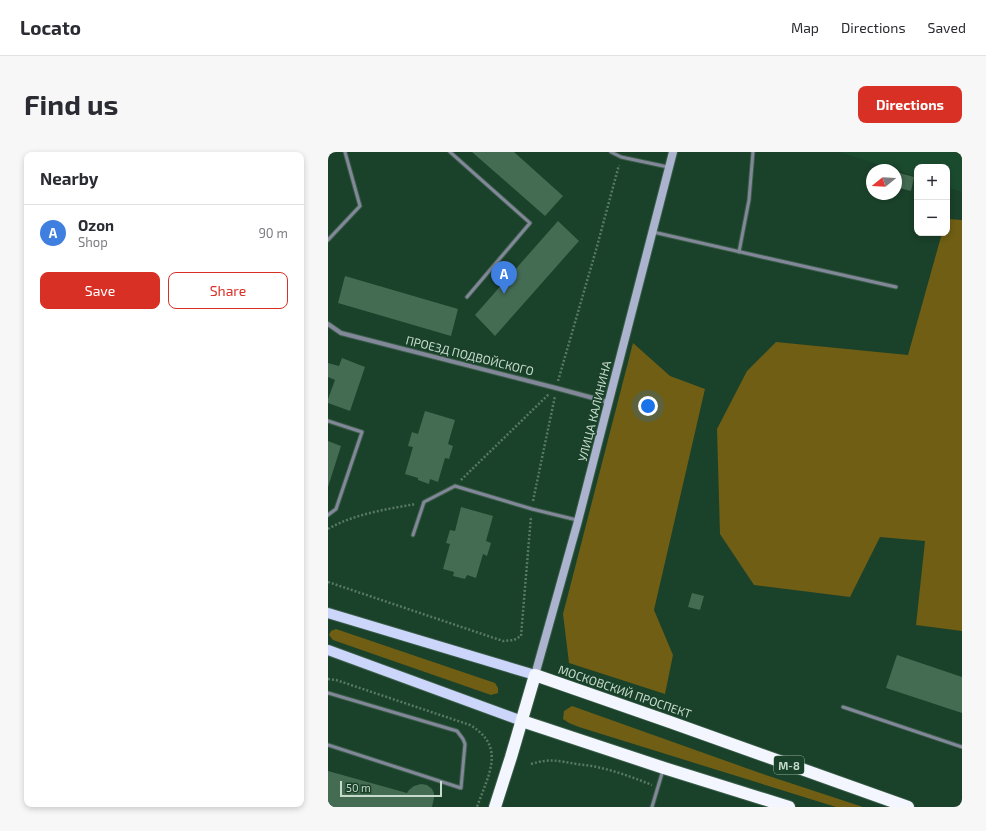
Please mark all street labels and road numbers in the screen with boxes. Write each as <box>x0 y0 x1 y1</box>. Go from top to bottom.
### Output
street label: ПРОЕЗД ПОДВОЙСКОГО <box>405 332 535 378</box>
street label: УЛИЦА КАЛИНИНА <box>575 359 613 463</box>
street label: МОСКОВСКИЙ ПРОСПЕКТ <box>556 662 694 720</box>
road number: М-8 <box>774 756 804 774</box>

